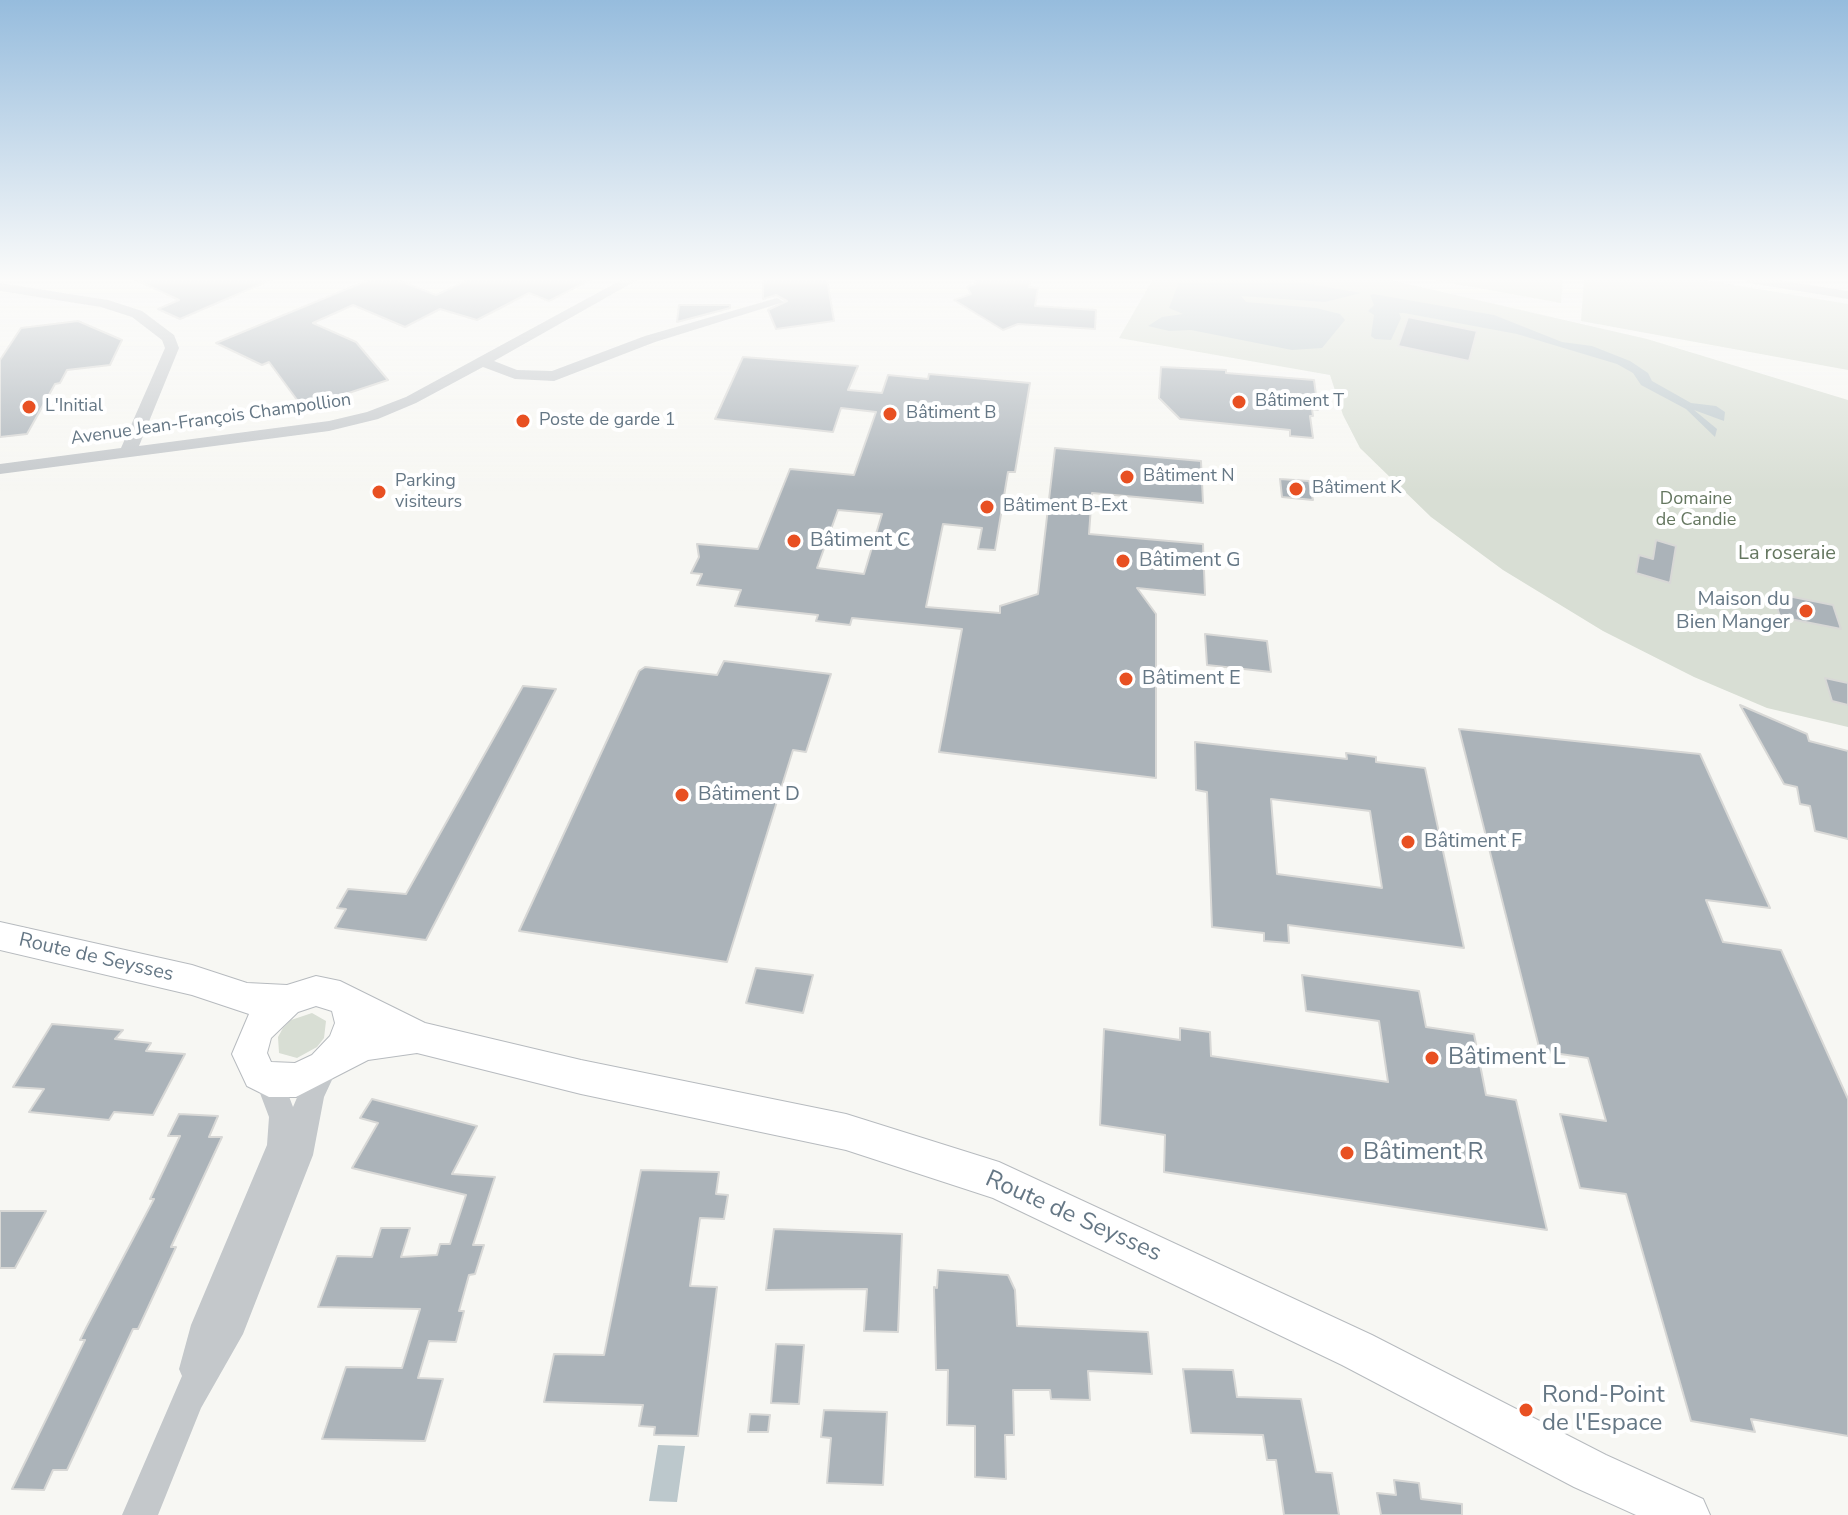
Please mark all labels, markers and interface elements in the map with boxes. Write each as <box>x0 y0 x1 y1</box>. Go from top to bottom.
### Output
street label: Avenue Jean-François Champollion <box>69 390 353 450</box>
place label: Bâtiment T <box>1255 391 1344 413</box>
marker: Bâtiment T <box>1230 393 1248 411</box>
place label: L'Initial <box>45 396 103 418</box>
marker: L'Initial <box>20 398 38 416</box>
place label: Bâtiment B <box>906 403 996 425</box>
marker: Bâtiment B <box>881 405 899 423</box>
place label: Poste de garde 1 <box>539 410 676 432</box>
marker: Poste de garde 1 <box>514 412 532 430</box>
place label: Bâtiment N <box>1143 466 1235 488</box>
marker: Bâtiment N <box>1118 468 1136 486</box>
place label: Parking visiteurs <box>395 471 462 514</box>
place label: Bâtiment K <box>1312 478 1402 500</box>
marker: Bâtiment K <box>1287 480 1305 498</box>
marker: Parking visiteurs <box>370 483 388 501</box>
park label: Domaine de Candie <box>1656 489 1736 532</box>
place label: Bâtiment B-Ext <box>1003 496 1127 518</box>
marker: Bâtiment B-Ext <box>978 498 996 516</box>
place label: Bâtiment C <box>810 529 910 553</box>
marker: Bâtiment C <box>785 532 803 550</box>
park label: La roseraie <box>1738 542 1836 566</box>
place label: Bâtiment G <box>1139 549 1241 573</box>
marker: Bâtiment G <box>1114 552 1132 570</box>
place label: Maison du Bien Manger <box>1676 588 1790 635</box>
marker: Maison du Bien Manger <box>1797 602 1815 620</box>
place label: Bâtiment E <box>1142 667 1241 691</box>
marker: Bâtiment E <box>1117 670 1135 688</box>
place label: Bâtiment D <box>698 783 800 807</box>
marker: Bâtiment D <box>673 786 691 804</box>
place label: Bâtiment F <box>1424 830 1522 854</box>
marker: Bâtiment F <box>1399 833 1417 851</box>
street label: Route de Seysses <box>16 929 176 987</box>
place label: Bâtiment L <box>1448 1044 1565 1072</box>
marker: Bâtiment L <box>1423 1049 1441 1067</box>
place label: Bâtiment R <box>1363 1139 1483 1167</box>
marker: Bâtiment R <box>1338 1144 1356 1162</box>
street label: Route de Seysses <box>981 1165 1165 1269</box>
place label: Rond-Point de l'Espace <box>1542 1382 1665 1438</box>
marker: Rond-Point de l'Espace <box>1517 1401 1535 1419</box>

